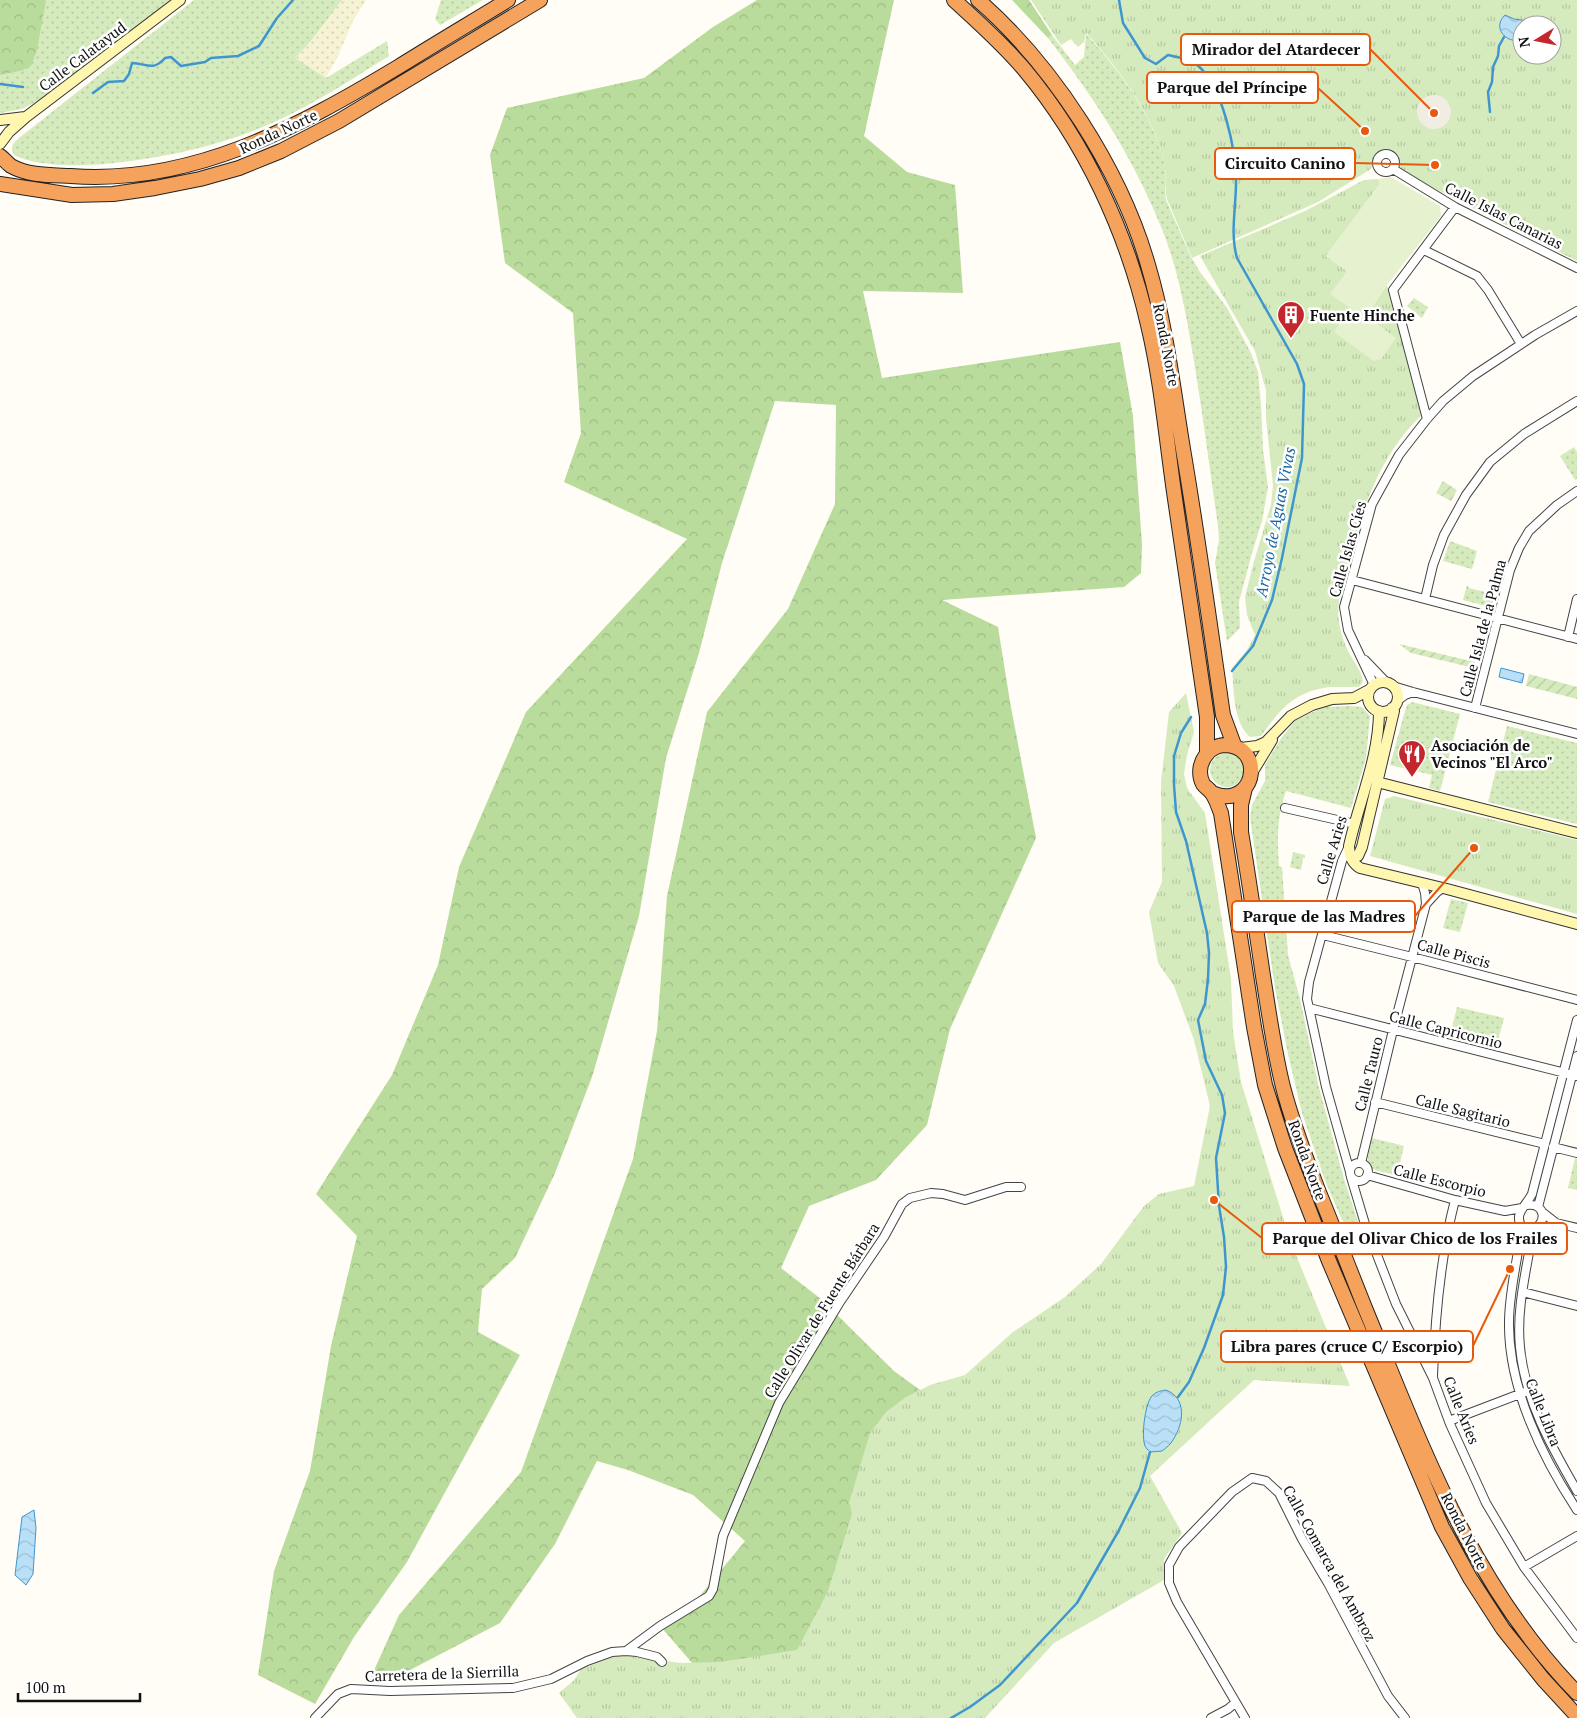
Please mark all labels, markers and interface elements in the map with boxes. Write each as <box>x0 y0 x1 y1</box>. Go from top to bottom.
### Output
north arrow <box>1512 15 1562 65</box>
street label: Calle Calatayud <box>34 17 130 95</box>
callout: Mirador del Atardecer <box>1181 34 1370 65</box>
text: N <box>1513 35 1534 49</box>
text: Mirador del Atardecer <box>1192 38 1360 60</box>
callout: Parque del Príncipe <box>1147 72 1318 103</box>
text: Parque del Príncipe <box>1157 76 1307 98</box>
street label: Ronda Norte <box>236 104 320 158</box>
callout: Circuito Canino <box>1215 148 1355 179</box>
text: Circuito Canino <box>1225 152 1346 174</box>
street label: Calle Islas Canarias <box>1442 177 1566 253</box>
building icon: Fuente Hinche <box>1276 300 1306 339</box>
street label: Ronda Norte <box>1149 302 1185 388</box>
place label: Fuente Hinche <box>1310 305 1415 325</box>
water label: Arroyo de Aguas Vivas <box>1249 445 1300 600</box>
street label: Calle Islas Cíes <box>1324 498 1370 600</box>
street label: Calle Isla de la Palma <box>1454 557 1510 699</box>
place label: Asociación de Vecinos "El Arco" <box>1431 735 1553 772</box>
restaurant icon: Asociación de Vecinos "El Arco" <box>1397 739 1427 778</box>
street label: Calle Aries <box>1311 813 1351 887</box>
callout: Parque de las Madres <box>1232 901 1415 932</box>
text: Parque de las Madres <box>1243 905 1405 927</box>
street label: Calle Piscis <box>1415 934 1493 972</box>
street label: Calle Capricornio <box>1387 1005 1505 1053</box>
street label: Calle Tauro <box>1349 1034 1387 1114</box>
street label: Calle Sagitario <box>1413 1089 1513 1131</box>
street label: Ronda Norte <box>1284 1117 1332 1203</box>
street label: Calle Escorpio <box>1392 1159 1488 1201</box>
street label: Calle Olivar de Fuente Bárbara <box>759 1218 884 1402</box>
callout: Parque del Olivar Chico de los Frailes <box>1262 1223 1567 1254</box>
text: Parque del Olivar Chico de los Frailes <box>1272 1227 1558 1249</box>
callout: Libra pares (cruce C/ Escorpio) <box>1221 1331 1473 1362</box>
text: Libra pares (cruce C/ Escorpio) <box>1231 1335 1463 1357</box>
street label: Calle Aries <box>1439 1373 1485 1447</box>
street label: Calle Libra <box>1521 1375 1567 1449</box>
street label: Calle Comarca del Ambroz <box>1279 1481 1381 1645</box>
street label: Ronda Norte <box>1437 1489 1493 1573</box>
street label: Carretera de la Sierrilla <box>365 1660 520 1686</box>
scale bar <box>18 1670 140 1702</box>
text: 100 m <box>25 1677 66 1697</box>

